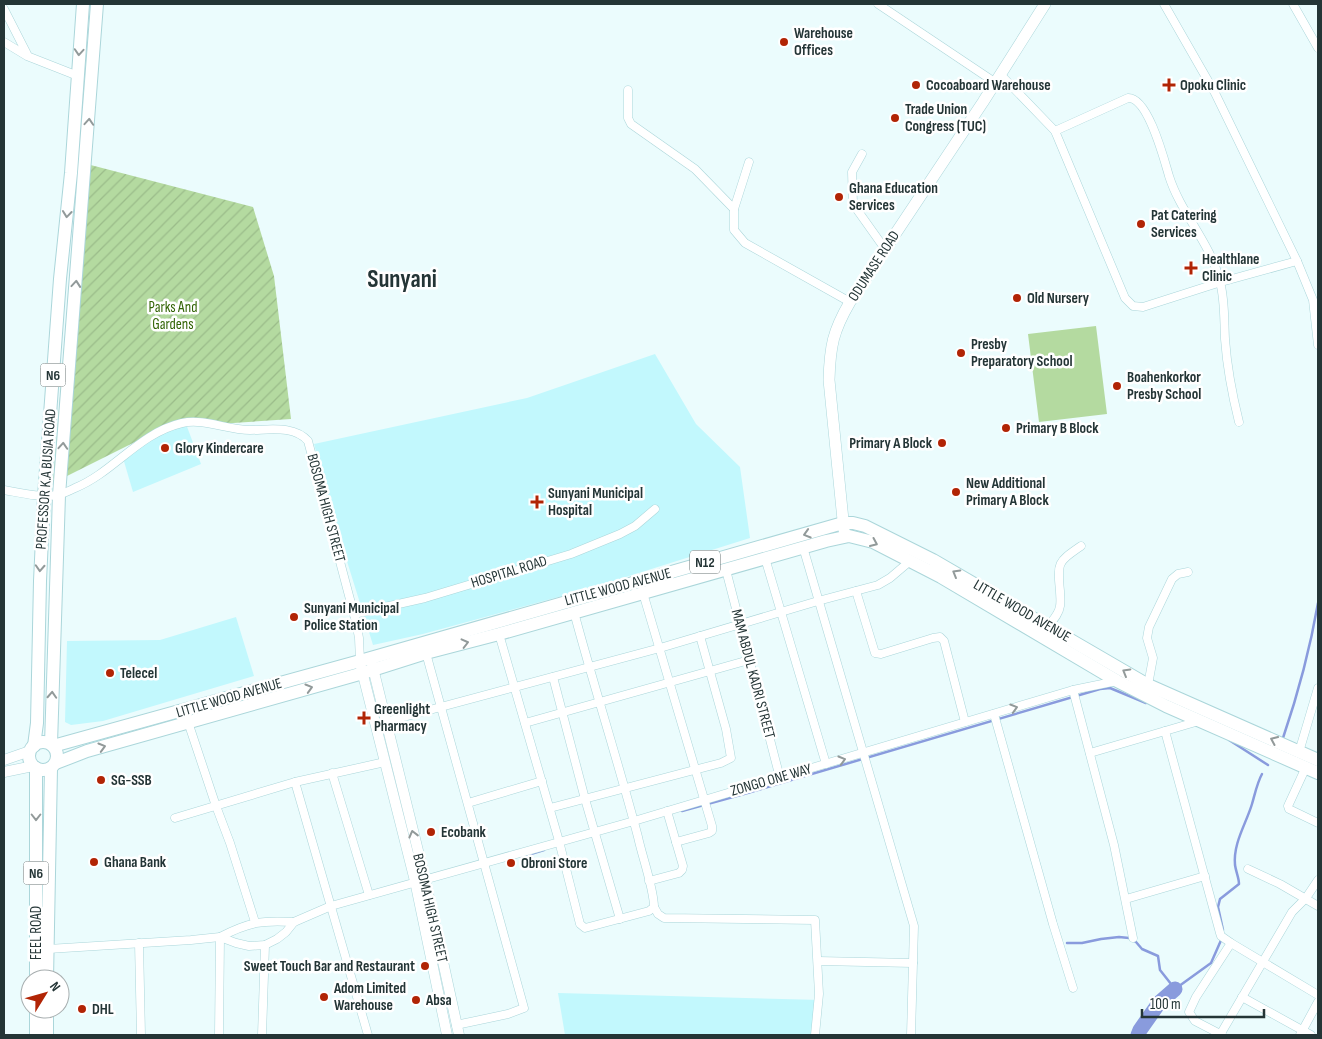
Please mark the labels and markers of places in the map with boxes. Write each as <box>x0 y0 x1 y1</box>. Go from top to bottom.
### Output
place label: Warehouse Offices <box>794 24 853 60</box>
marker: Warehouse Offices <box>778 36 790 48</box>
place label: Cocoaboard Warehouse <box>926 76 1051 95</box>
place label: Opoku Clinic <box>1180 76 1246 95</box>
marker: Opoku Clinic <box>1162 78 1176 92</box>
marker: Cocoaboard Warehouse <box>910 79 922 91</box>
place label: Trade Union Congress (TUC) <box>905 100 986 136</box>
marker: Trade Union Congress (TUC) <box>889 112 901 124</box>
place label: Ghana Education Services <box>849 179 938 215</box>
marker: Ghana Education Services <box>833 191 845 203</box>
place label: Pat Catering Services <box>1151 206 1217 242</box>
marker: Pat Catering Services <box>1135 218 1147 230</box>
place label: Healthlane Clinic <box>1202 250 1259 286</box>
marker: Healthlane Clinic <box>1184 261 1198 275</box>
place label: Old Nursery <box>1027 289 1090 308</box>
marker: Old Nursery <box>1011 292 1023 304</box>
place label: Presby Preparatory School <box>971 335 1072 371</box>
marker: Presby Preparatory School <box>955 347 967 359</box>
place label: Boahenkorkor Presby School <box>1127 368 1201 404</box>
marker: Boahenkorkor Presby School <box>1111 380 1123 392</box>
place label: Primary B Block <box>1016 419 1099 438</box>
marker: Primary B Block <box>1000 422 1012 434</box>
place label: Primary A Block <box>849 434 933 453</box>
marker: Primary A Block <box>936 437 948 449</box>
place label: Glory Kindercare <box>175 439 264 458</box>
marker: Glory Kindercare <box>159 442 171 454</box>
place label: New Additional Primary A Block <box>966 474 1049 510</box>
place label: Sunyani Municipal Hospital <box>548 484 643 520</box>
marker: New Additional Primary A Block <box>950 486 962 498</box>
marker: Sunyani Municipal Hospital <box>530 495 544 509</box>
place label: Sunyani Municipal Police Station <box>304 599 399 635</box>
marker: Sunyani Municipal Police Station <box>288 611 300 623</box>
place label: Telecel <box>120 664 157 683</box>
marker: Telecel <box>104 667 116 679</box>
place label: Greenlight Pharmacy <box>374 700 430 736</box>
marker: Greenlight Pharmacy <box>358 712 370 724</box>
place label: SG-SSB <box>111 771 152 790</box>
marker: SG-SSB <box>95 774 107 786</box>
place label: Ecobank <box>441 823 487 842</box>
marker: Ecobank <box>425 826 437 838</box>
place label: Ghana Bank <box>104 853 167 872</box>
place label: Obroni Store <box>521 854 587 873</box>
marker: Ghana Bank <box>88 856 100 868</box>
marker: Obroni Store <box>505 857 517 869</box>
place label: Sweet Touch Bar and Restaurant <box>244 957 415 976</box>
marker: Sweet Touch Bar and Restaurant <box>419 960 431 972</box>
place label: Adom Limited Warehouse <box>333 979 406 1015</box>
marker: Adom Limited Warehouse <box>318 991 330 1003</box>
place label: Absa <box>425 991 452 1010</box>
marker: Absa <box>410 994 422 1006</box>
place label: DHL <box>92 1000 114 1019</box>
marker: DHL <box>76 1003 88 1015</box>

